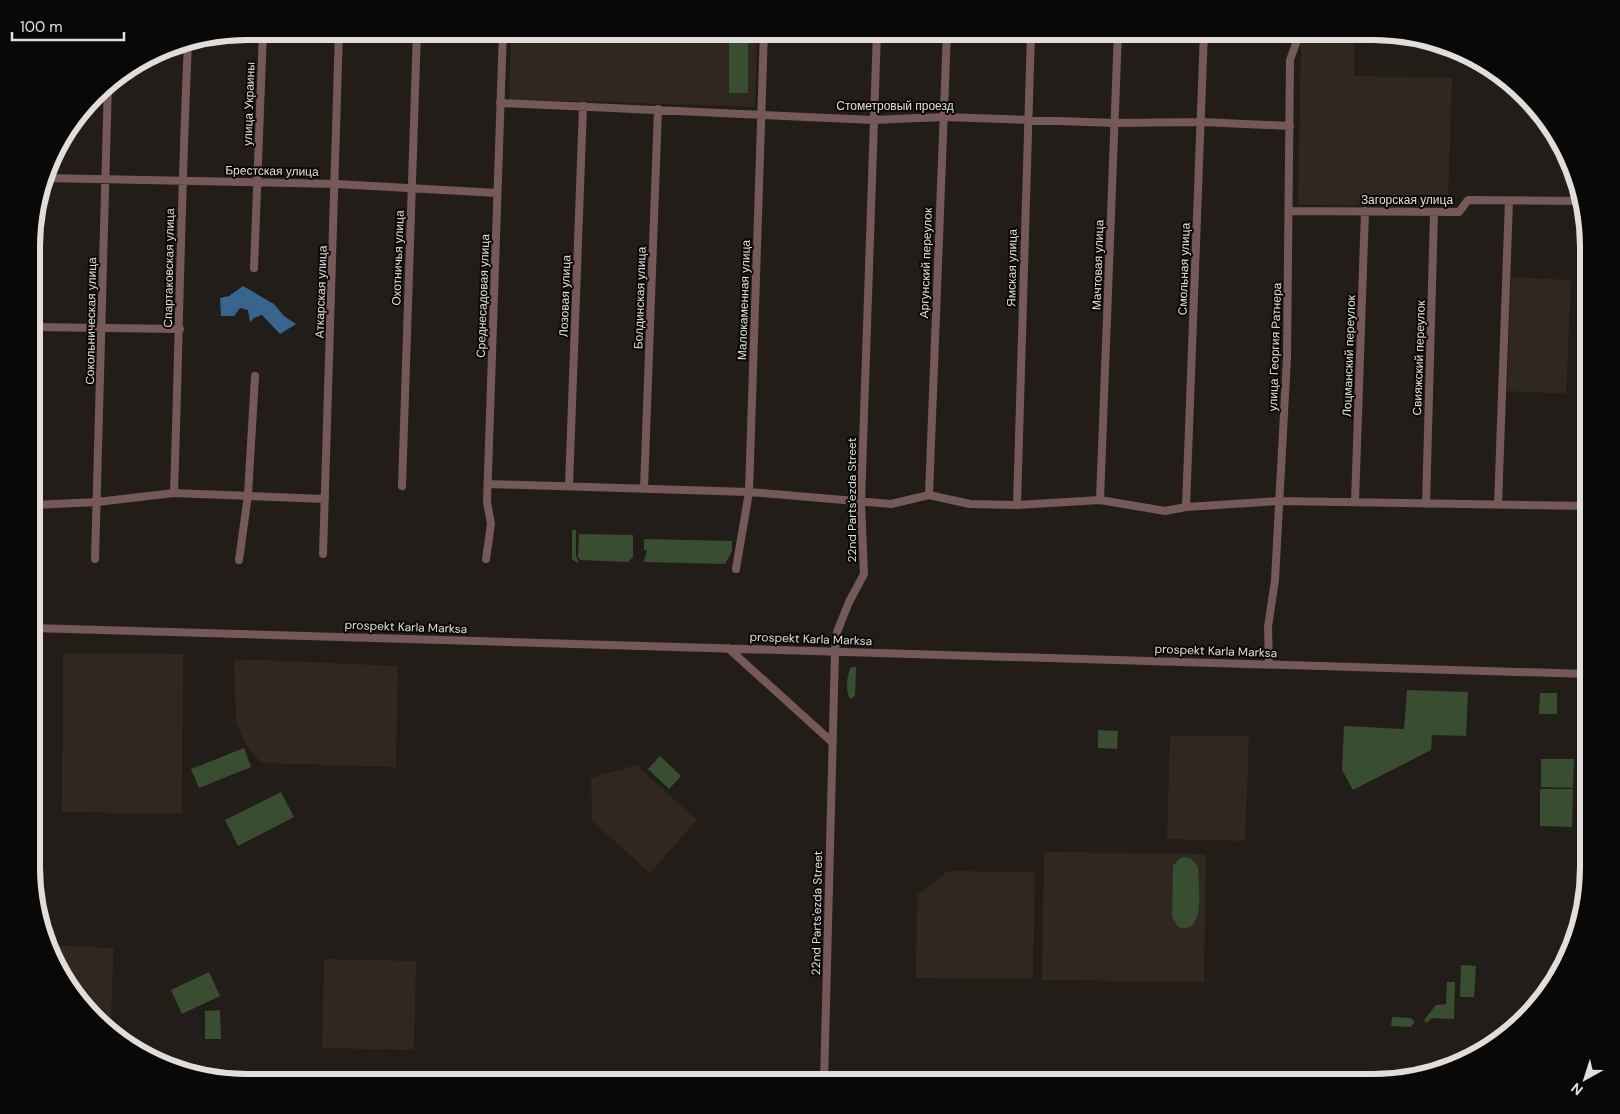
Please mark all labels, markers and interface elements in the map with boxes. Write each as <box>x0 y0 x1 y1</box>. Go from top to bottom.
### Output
scale bar <box>12 10 125 42</box>
text: 100 m <box>20 17 63 37</box>
street label: улица Украины <box>240 62 258 146</box>
street label: Стометровый проезд <box>836 98 954 114</box>
street label: Брестская улица <box>225 162 319 180</box>
street label: Загорская улица <box>1361 192 1453 208</box>
street label: Аргунский переулок <box>916 207 936 319</box>
street label: Спартаковская улица <box>160 208 178 328</box>
street label: Охотничья улица <box>388 210 408 306</box>
street label: Мачтовая улица <box>1088 219 1108 310</box>
street label: Смольная улица <box>1174 222 1194 316</box>
street label: Ямская улица <box>1003 229 1021 307</box>
street label: Среднесадовая улица <box>473 233 493 358</box>
street label: Малокаменная улица <box>734 239 754 360</box>
street label: Аткарская улица <box>311 245 331 339</box>
street label: Болдинская улица <box>630 246 650 349</box>
street label: Лозовая улица <box>556 254 574 337</box>
street label: Сокольническая улица <box>82 257 100 385</box>
street label: улица Георгия Ратнера <box>1265 282 1285 412</box>
street label: Лоцманский переулок <box>1339 294 1359 417</box>
street label: Свияжский переулок <box>1409 299 1429 416</box>
street label: 22nd Parts'ezda Street <box>844 437 860 562</box>
street label: prospekt Karla Marksa <box>344 617 468 637</box>
street label: prospekt Karla Marksa <box>749 629 873 649</box>
street label: prospekt Karla Marksa <box>1154 641 1278 661</box>
street label: 22nd Parts'ezda Street <box>808 850 826 976</box>
north arrow <box>1560 1054 1610 1104</box>
text: N <box>1567 1079 1586 1099</box>

